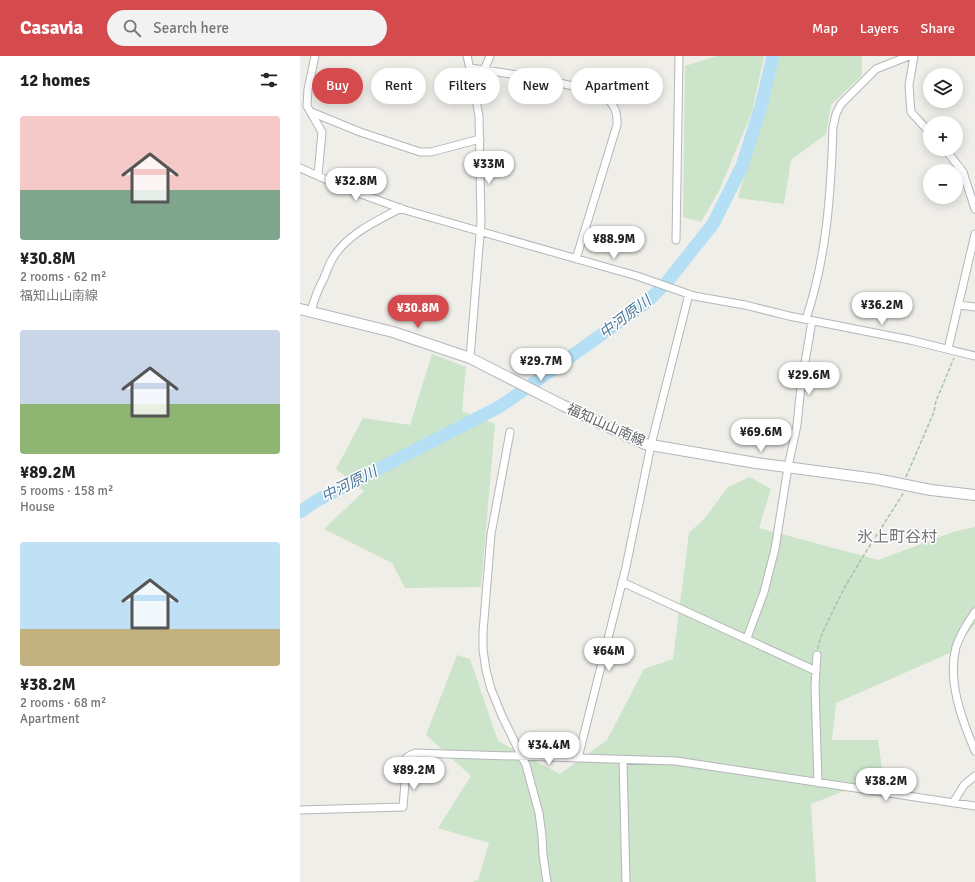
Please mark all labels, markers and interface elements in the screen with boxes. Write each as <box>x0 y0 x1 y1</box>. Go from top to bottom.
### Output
search box <box>107 10 387 46</box>
text: Casavia <box>20 16 83 40</box>
icon: search <box>121 17 143 39</box>
text: Search here <box>153 19 229 37</box>
text: Map <box>812 20 838 37</box>
text: Layers <box>860 20 899 37</box>
text: Share <box>921 20 955 37</box>
chip: Buy <box>312 68 363 104</box>
chip: Rent <box>371 68 426 104</box>
chip: Filters <box>434 68 500 104</box>
chip: New <box>508 68 563 104</box>
chip: Apartment <box>571 68 663 104</box>
map controls <box>923 68 963 204</box>
button: layers <box>923 68 963 108</box>
icon: filters <box>258 69 280 91</box>
text: 12 homes <box>20 70 90 91</box>
button: + <box>923 116 963 156</box>
icon: home <box>114 142 186 214</box>
pin: ¥33M <box>465 151 513 185</box>
text: ¥33M <box>473 156 505 172</box>
button: − <box>923 164 963 204</box>
pin: ¥32.8M <box>323 168 389 202</box>
text: ¥32.8M <box>335 173 377 189</box>
pin: ¥88.9M <box>581 226 647 260</box>
text: ¥88.9M <box>593 231 635 247</box>
text: ¥30.8M <box>20 248 76 269</box>
text: 2 rooms · 62 m² <box>20 269 106 285</box>
text: 福知山山南線 <box>20 288 98 304</box>
water label: 中河原川 <box>596 291 656 342</box>
pin: ¥36.2M <box>849 292 915 326</box>
pin: ¥30.8M <box>385 295 451 329</box>
text: ¥36.2M <box>861 297 903 313</box>
text: ¥30.8M <box>397 300 439 316</box>
pin: ¥29.7M <box>508 348 574 382</box>
text: ¥29.7M <box>520 353 562 369</box>
icon: home <box>114 356 186 428</box>
pin: ¥29.6M <box>776 362 842 396</box>
text: ¥29.6M <box>788 367 830 383</box>
street label: 福知山山南線 <box>564 400 648 450</box>
pin: ¥69.6M <box>728 419 794 453</box>
text: ¥69.6M <box>740 424 782 440</box>
water label: 中河原川 <box>318 461 382 506</box>
text: ¥89.2M <box>20 462 76 483</box>
text: 5 rooms · 158 m² <box>20 483 113 499</box>
text: House <box>20 499 55 515</box>
district label: 氷上町谷村 <box>857 527 937 547</box>
icon: home <box>114 568 186 640</box>
pin: ¥64M <box>585 638 633 672</box>
text: ¥64M <box>593 643 625 659</box>
text: ¥38.2M <box>20 674 76 695</box>
text: 2 rooms · 68 m² <box>20 695 106 711</box>
text: Apartment <box>20 711 80 727</box>
pin: ¥34.4M <box>516 732 582 766</box>
text: ¥34.4M <box>528 737 570 753</box>
pin: ¥89.2M <box>381 757 447 791</box>
text: ¥89.2M <box>393 762 435 778</box>
pin: ¥38.2M <box>853 768 919 802</box>
text: ¥38.2M <box>865 773 907 789</box>

